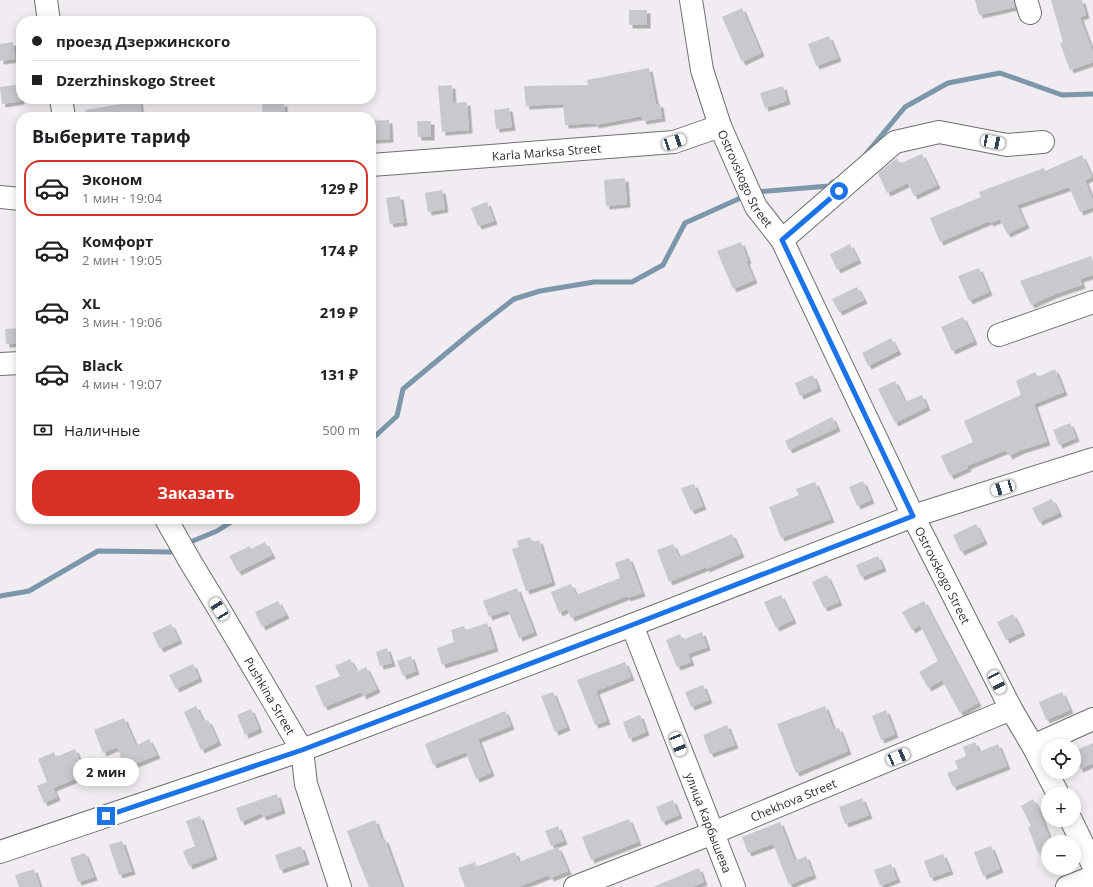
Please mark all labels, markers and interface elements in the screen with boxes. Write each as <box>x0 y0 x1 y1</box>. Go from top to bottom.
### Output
text: проезд Дзержинского <box>56 31 230 51</box>
text: Dzerzhinskogo Street <box>56 70 215 90</box>
text: Выберите тариф <box>32 124 191 148</box>
street label: Ostrovskogo Street <box>714 127 777 231</box>
car <box>661 132 687 152</box>
car <box>980 134 1006 150</box>
street label: Karla Marksa Street <box>491 139 602 164</box>
text: Эконом <box>82 169 142 189</box>
icon: car <box>34 170 70 206</box>
text: 129 ₽ <box>320 178 358 198</box>
route start <box>830 182 848 200</box>
text: 1 мин · 19:04 <box>82 189 162 207</box>
text: Комфорт <box>82 231 153 251</box>
icon: car <box>34 232 70 268</box>
text: 174 ₽ <box>320 240 358 260</box>
text: 2 мин · 19:05 <box>82 251 162 269</box>
text: XL <box>82 293 100 313</box>
icon: car <box>34 294 70 330</box>
text: 219 ₽ <box>320 302 358 322</box>
text: 3 мин · 19:06 <box>82 313 162 331</box>
text: Black <box>82 355 123 375</box>
icon: car <box>34 356 70 392</box>
text: 131 ₽ <box>320 364 358 384</box>
text: 4 мин · 19:07 <box>82 375 162 393</box>
icon: cash <box>32 419 54 441</box>
text: Наличные <box>64 420 140 440</box>
text: 500 m <box>322 421 360 439</box>
button: Заказать <box>32 470 360 516</box>
car <box>990 479 1016 497</box>
street label: Ostrovskogo Street <box>911 523 975 627</box>
car <box>208 596 230 622</box>
street label: Pushkina Street <box>240 654 300 738</box>
car <box>986 669 1008 695</box>
car <box>668 731 688 757</box>
map controls <box>1041 739 1081 875</box>
button: locate <box>1041 739 1081 779</box>
car <box>885 747 911 767</box>
callout: 2 мин <box>73 758 139 786</box>
text: 2 мин <box>86 763 126 781</box>
street label: улица Карбышева <box>682 770 736 875</box>
street label: Chekhova Street <box>747 774 839 825</box>
button: + <box>1041 787 1081 827</box>
route end <box>97 807 115 825</box>
button: − <box>1041 835 1081 875</box>

